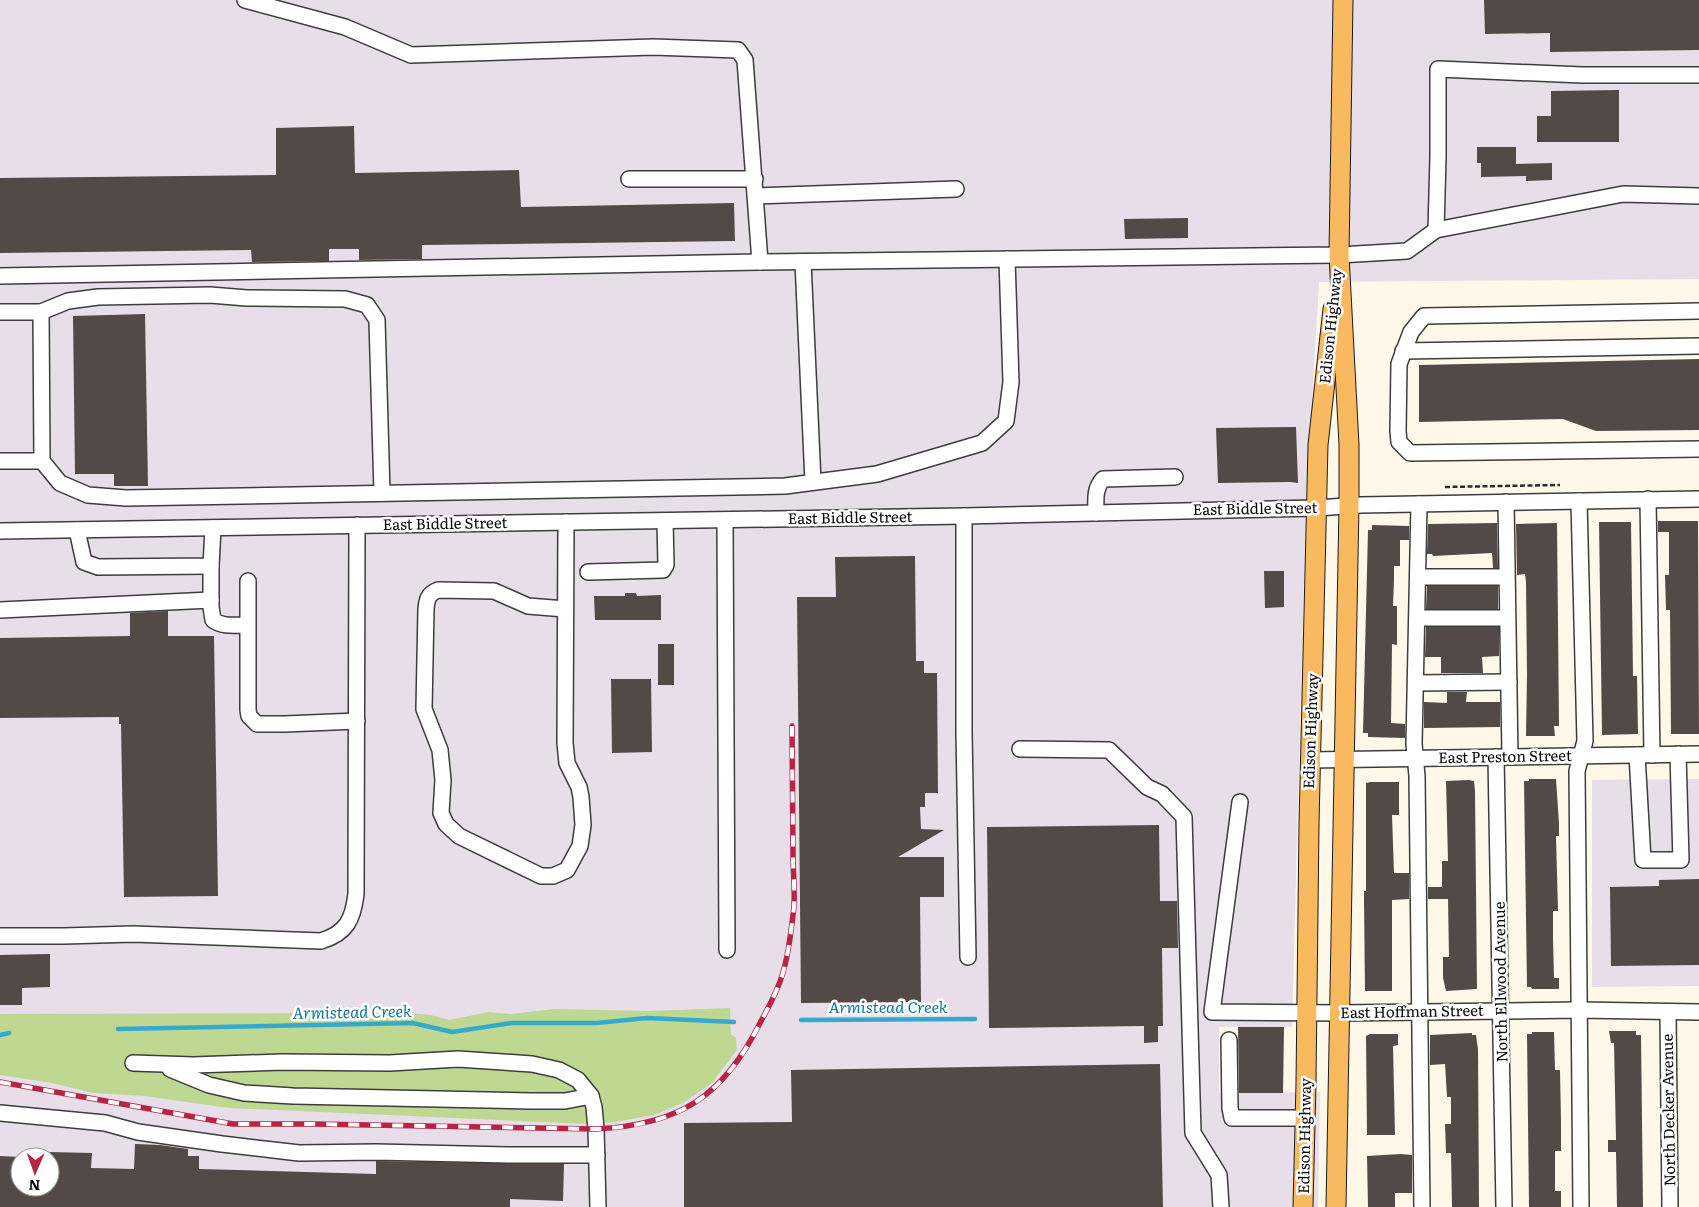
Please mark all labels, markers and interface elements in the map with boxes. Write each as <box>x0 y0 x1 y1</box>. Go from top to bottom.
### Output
street label: Edison Highway <box>1312 267 1347 385</box>
street label: East Biddle Street <box>1192 495 1318 520</box>
street label: East Biddle Street <box>787 504 913 529</box>
street label: East Biddle Street <box>382 510 508 535</box>
street label: Edison Highway <box>1296 672 1323 789</box>
street label: East Preston Street <box>1438 743 1572 768</box>
street label: North Ellwood Avenue <box>1487 901 1512 1063</box>
water label: Armistead Creek <box>828 994 948 1018</box>
water label: Armistead Creek <box>292 998 412 1024</box>
street label: East Hoffman Street <box>1340 998 1484 1023</box>
street label: North Decker Avenue <box>1655 1033 1680 1186</box>
street label: Edison Highway <box>1291 1077 1316 1194</box>
north arrow <box>10 1147 60 1197</box>
text: N <box>28 1176 41 1196</box>

